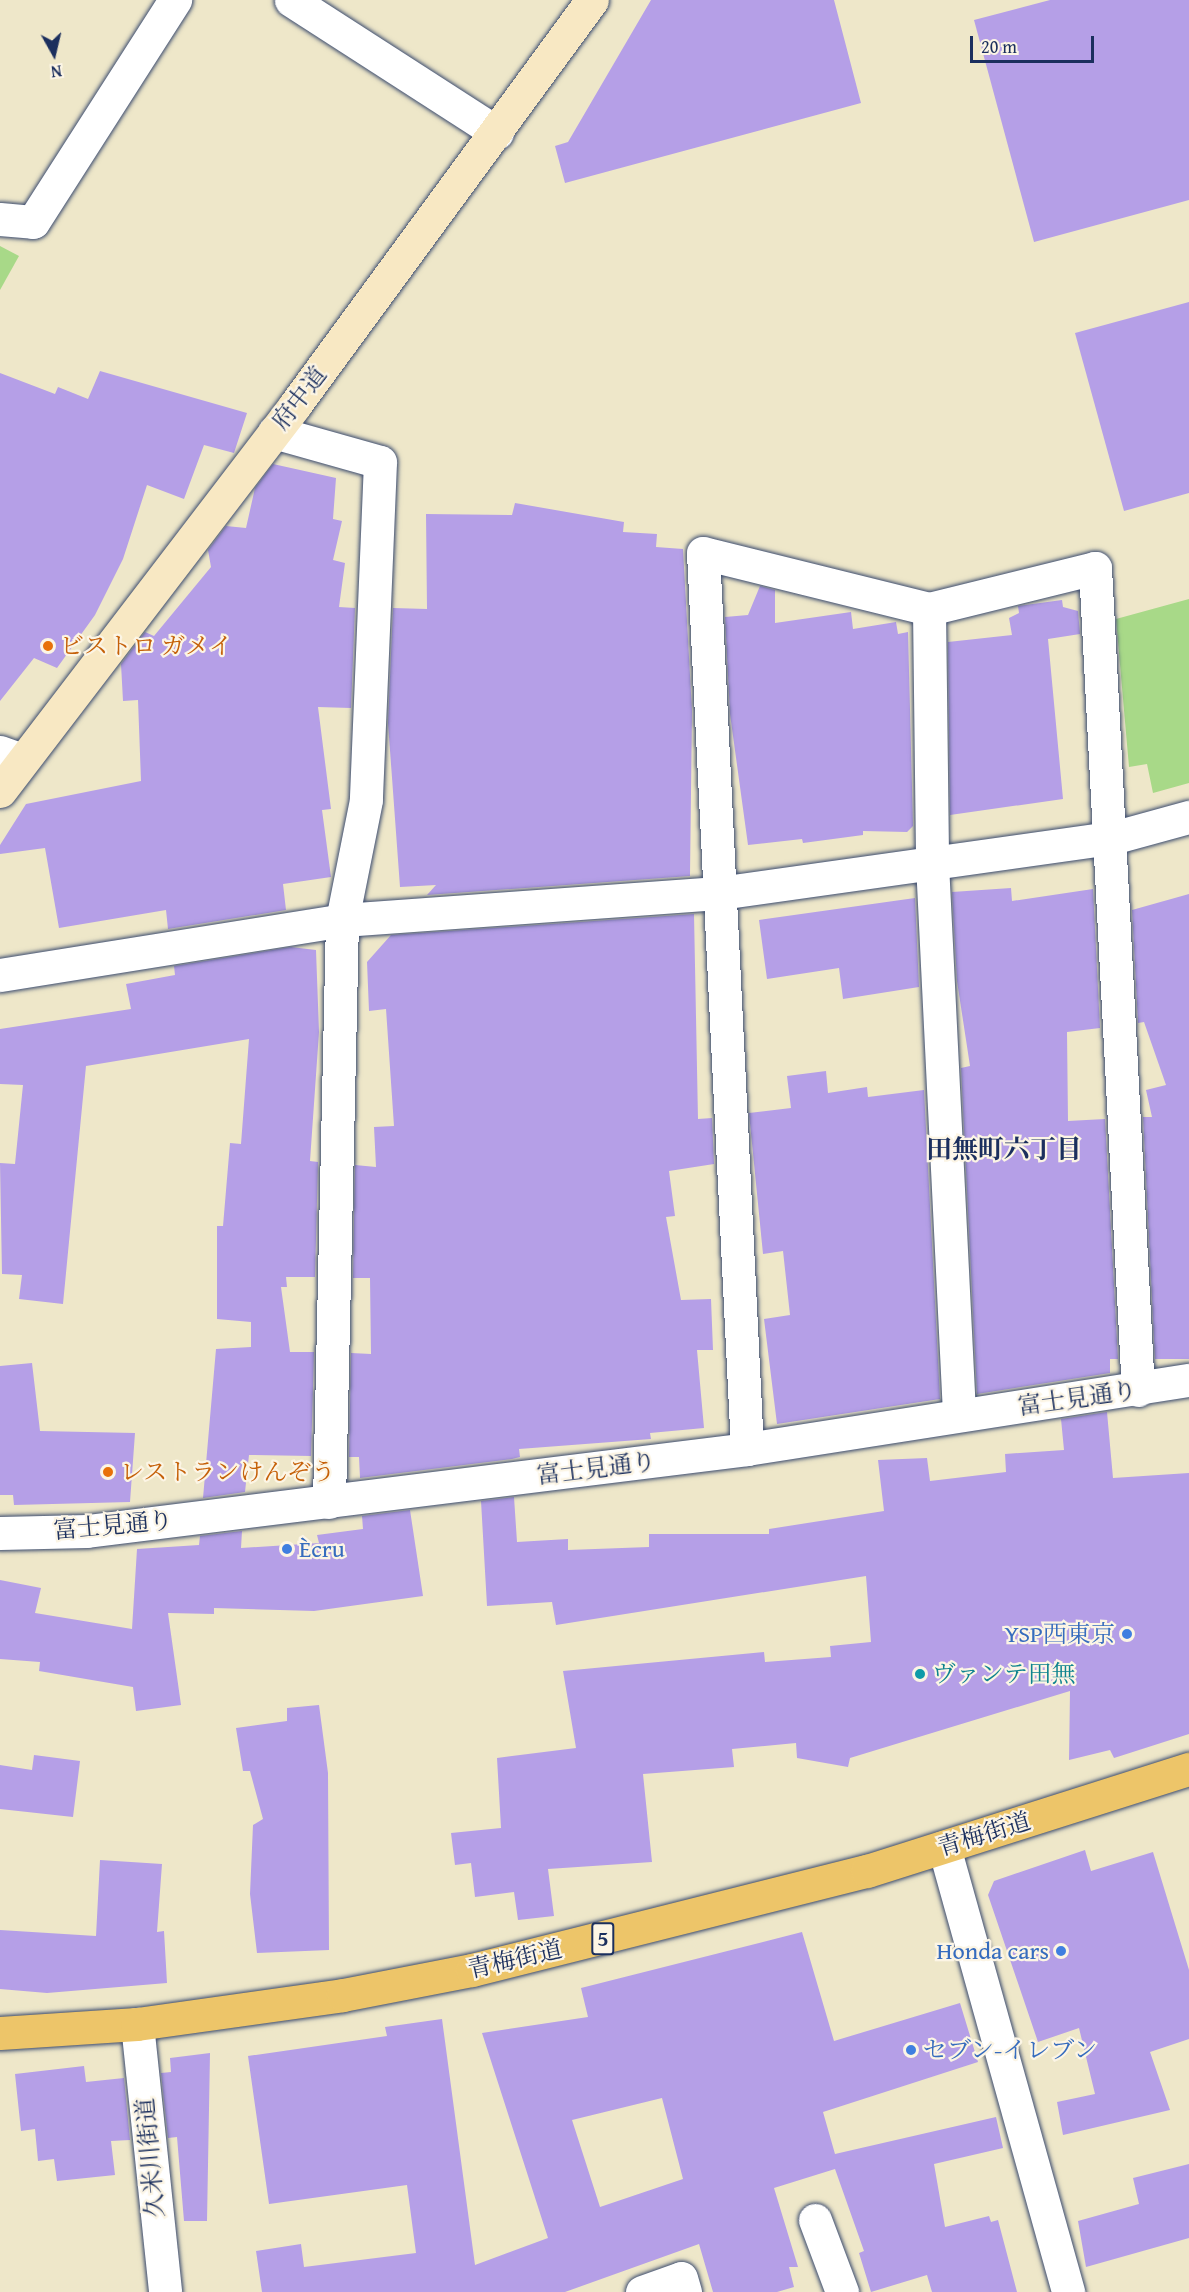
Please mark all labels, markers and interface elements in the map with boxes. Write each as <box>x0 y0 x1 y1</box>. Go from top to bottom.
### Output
north arrow <box>24 24 84 84</box>
scale bar <box>973 24 1098 62</box>
text: 20 m <box>981 33 1017 60</box>
text: N <box>50 59 63 84</box>
street label: 府中道 <box>265 361 333 435</box>
place label: ビストロ ガメイ <box>60 632 233 660</box>
marker: ビストロ ガメイ <box>41 639 55 653</box>
district label: 田無町六丁目 <box>926 1133 1082 1165</box>
street label: 富士見通り <box>1016 1375 1138 1421</box>
street label: 富士見通り <box>535 1446 657 1490</box>
place label: レストランけんぞう <box>120 1458 336 1486</box>
marker: レストランけんぞう <box>101 1465 115 1479</box>
street label: 富士見通り <box>52 1505 174 1545</box>
place label: Ècru <box>299 1535 345 1563</box>
marker: Ècru <box>280 1542 294 1556</box>
place label: YSP西東京 <box>1004 1620 1115 1648</box>
marker: YSP西東京 <box>1120 1627 1134 1641</box>
place label: ヴァンテ田無 <box>932 1660 1076 1688</box>
marker: ヴァンテ田無 <box>913 1667 927 1681</box>
street label: 青梅街道 <box>934 1806 1034 1862</box>
road number: 5 <box>591 1920 615 1958</box>
street label: 青梅街道 <box>465 1934 565 1984</box>
place label: Honda cars <box>937 1937 1049 1965</box>
marker: Honda cars <box>1054 1944 1068 1958</box>
place label: セブン-イレブン <box>923 2036 1099 2064</box>
marker: セブン-イレブン <box>904 2043 918 2057</box>
street label: 久米川街道 <box>130 2097 170 2219</box>

